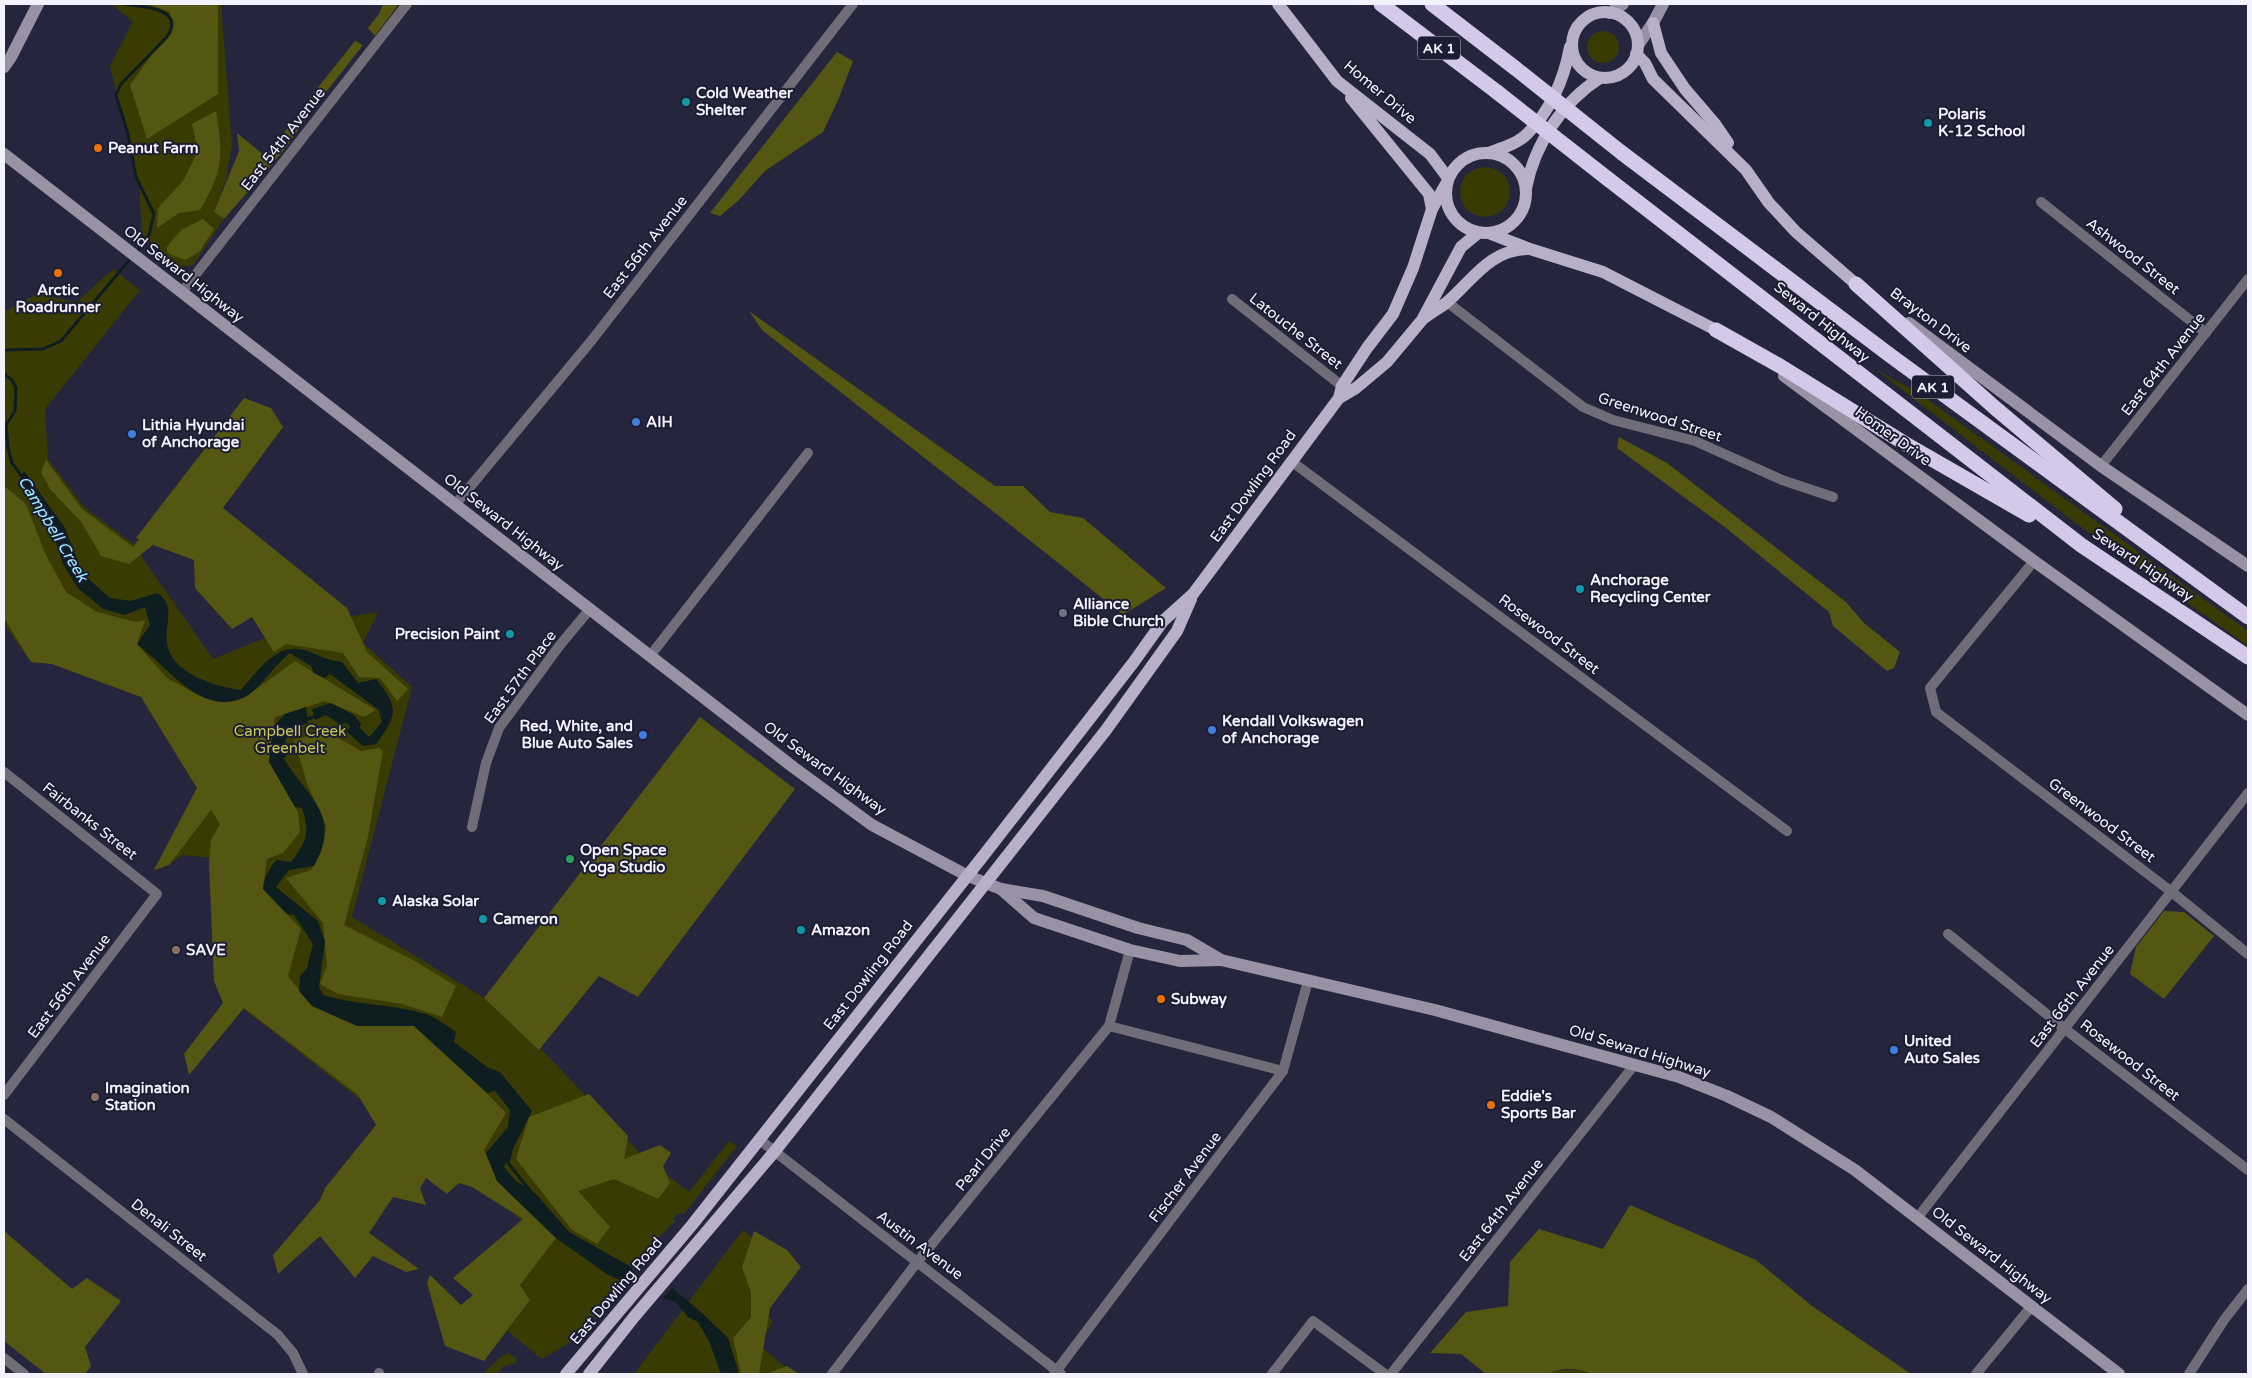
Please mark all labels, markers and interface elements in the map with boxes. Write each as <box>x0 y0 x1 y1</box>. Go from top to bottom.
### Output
road number: AK 1 <box>1418 36 1460 59</box>
street label: Homer Drive <box>1340 56 1420 128</box>
street label: East 54th Avenue <box>237 84 329 194</box>
place label: Cold Weather Shelter <box>696 84 793 119</box>
marker: Cold Weather Shelter <box>680 96 692 108</box>
place label: Polaris K-12 School <box>1938 105 2025 140</box>
marker: Polaris K-12 School <box>1922 117 1934 129</box>
place label: Peanut Farm <box>108 139 199 157</box>
marker: Peanut Farm <box>92 142 104 154</box>
street label: East 56th Avenue <box>599 192 691 302</box>
street label: Ashwood Street <box>2083 214 2184 298</box>
street label: Old Seward Highway <box>120 222 248 326</box>
marker: Arctic Roadrunner <box>52 267 64 279</box>
street label: Seward Highway <box>1770 278 1874 366</box>
place label: Arctic Roadrunner <box>15 281 101 316</box>
street label: Brayton Drive <box>1887 283 1975 357</box>
street label: Latouche Street <box>1246 289 1346 373</box>
street label: East 64th Avenue <box>2117 309 2209 419</box>
road number: AK 1 <box>1912 376 1954 398</box>
street label: Greenwood Street <box>1596 388 1724 446</box>
street label: Homer Drive <box>1852 403 1934 469</box>
place label: AIH <box>646 413 673 431</box>
place label: Lithia Hyundai of Anchorage <box>142 416 244 452</box>
marker: AIH <box>630 416 642 428</box>
street label: East Dowling Road <box>1206 426 1300 546</box>
marker: Lithia Hyundai of Anchorage <box>126 428 138 440</box>
street label: Old Seward Highway <box>440 470 568 574</box>
water label: Campbell Creek <box>14 472 93 587</box>
street label: Seward Highway <box>2089 524 2197 606</box>
place label: Anchorage Recycling Center <box>1590 571 1711 607</box>
marker: Anchorage Recycling Center <box>1574 583 1586 595</box>
street label: Rosewood Street <box>1495 590 1603 678</box>
place label: Alliance Bible Church <box>1073 595 1164 630</box>
marker: Alliance Bible Church <box>1057 607 1069 619</box>
place label: Precision Paint <box>395 625 500 643</box>
street label: East 57th Place <box>480 627 560 727</box>
marker: Precision Paint <box>504 628 516 640</box>
place label: Kendall Volkswagen of Anchorage <box>1222 712 1364 748</box>
place label: Red, White, and Blue Auto Sales <box>520 717 633 752</box>
street label: Old Seward Highway <box>760 717 890 819</box>
park label: Campbell Creek Greenbelt <box>234 722 346 757</box>
marker: Kendall Volkswagen of Anchorage <box>1206 724 1218 736</box>
marker: Red, White, and Blue Auto Sales <box>637 729 649 741</box>
street label: Greenwood Street <box>2045 774 2159 866</box>
street label: Fairbanks Street <box>39 779 141 864</box>
place label: Open Space Yoga Studio <box>580 841 667 877</box>
marker: Open Space Yoga Studio <box>564 853 576 865</box>
place label: Alaska Solar <box>392 892 479 910</box>
marker: Alaska Solar <box>376 895 388 907</box>
place label: Cameron <box>493 910 558 928</box>
marker: Cameron <box>477 913 489 925</box>
street label: East Dowling Road <box>820 917 916 1033</box>
place label: Amazon <box>811 921 870 939</box>
marker: Amazon <box>795 924 807 936</box>
street label: East 56th Avenue <box>24 930 114 1042</box>
place label: SAVE <box>186 941 226 959</box>
street label: East 66th Avenue <box>2026 941 2118 1051</box>
marker: SAVE <box>170 944 182 956</box>
place label: Subway <box>1171 990 1227 1009</box>
marker: Subway <box>1155 993 1167 1005</box>
street label: Rosewood Street <box>2077 1015 2184 1105</box>
street label: Old Seward Highway <box>1567 1021 1713 1081</box>
place label: United Auto Sales <box>1904 1032 1980 1067</box>
marker: United Auto Sales <box>1888 1044 1900 1056</box>
place label: Imagination Station <box>105 1079 190 1114</box>
place label: Eddie's Sports Bar <box>1501 1087 1576 1123</box>
marker: Imagination Station <box>89 1091 101 1103</box>
marker: Eddie's Sports Bar <box>1485 1099 1497 1111</box>
street label: Pearl Drive <box>952 1123 1014 1195</box>
street label: Fischer Avenue <box>1145 1128 1225 1226</box>
street label: East 64th Avenue <box>1455 1155 1547 1265</box>
street label: Denali Street <box>127 1195 211 1265</box>
street label: Old Seward Highway <box>1928 1203 2056 1307</box>
street label: Austin Avenue <box>873 1207 967 1283</box>
street label: East Dowling Road <box>566 1234 666 1348</box>

